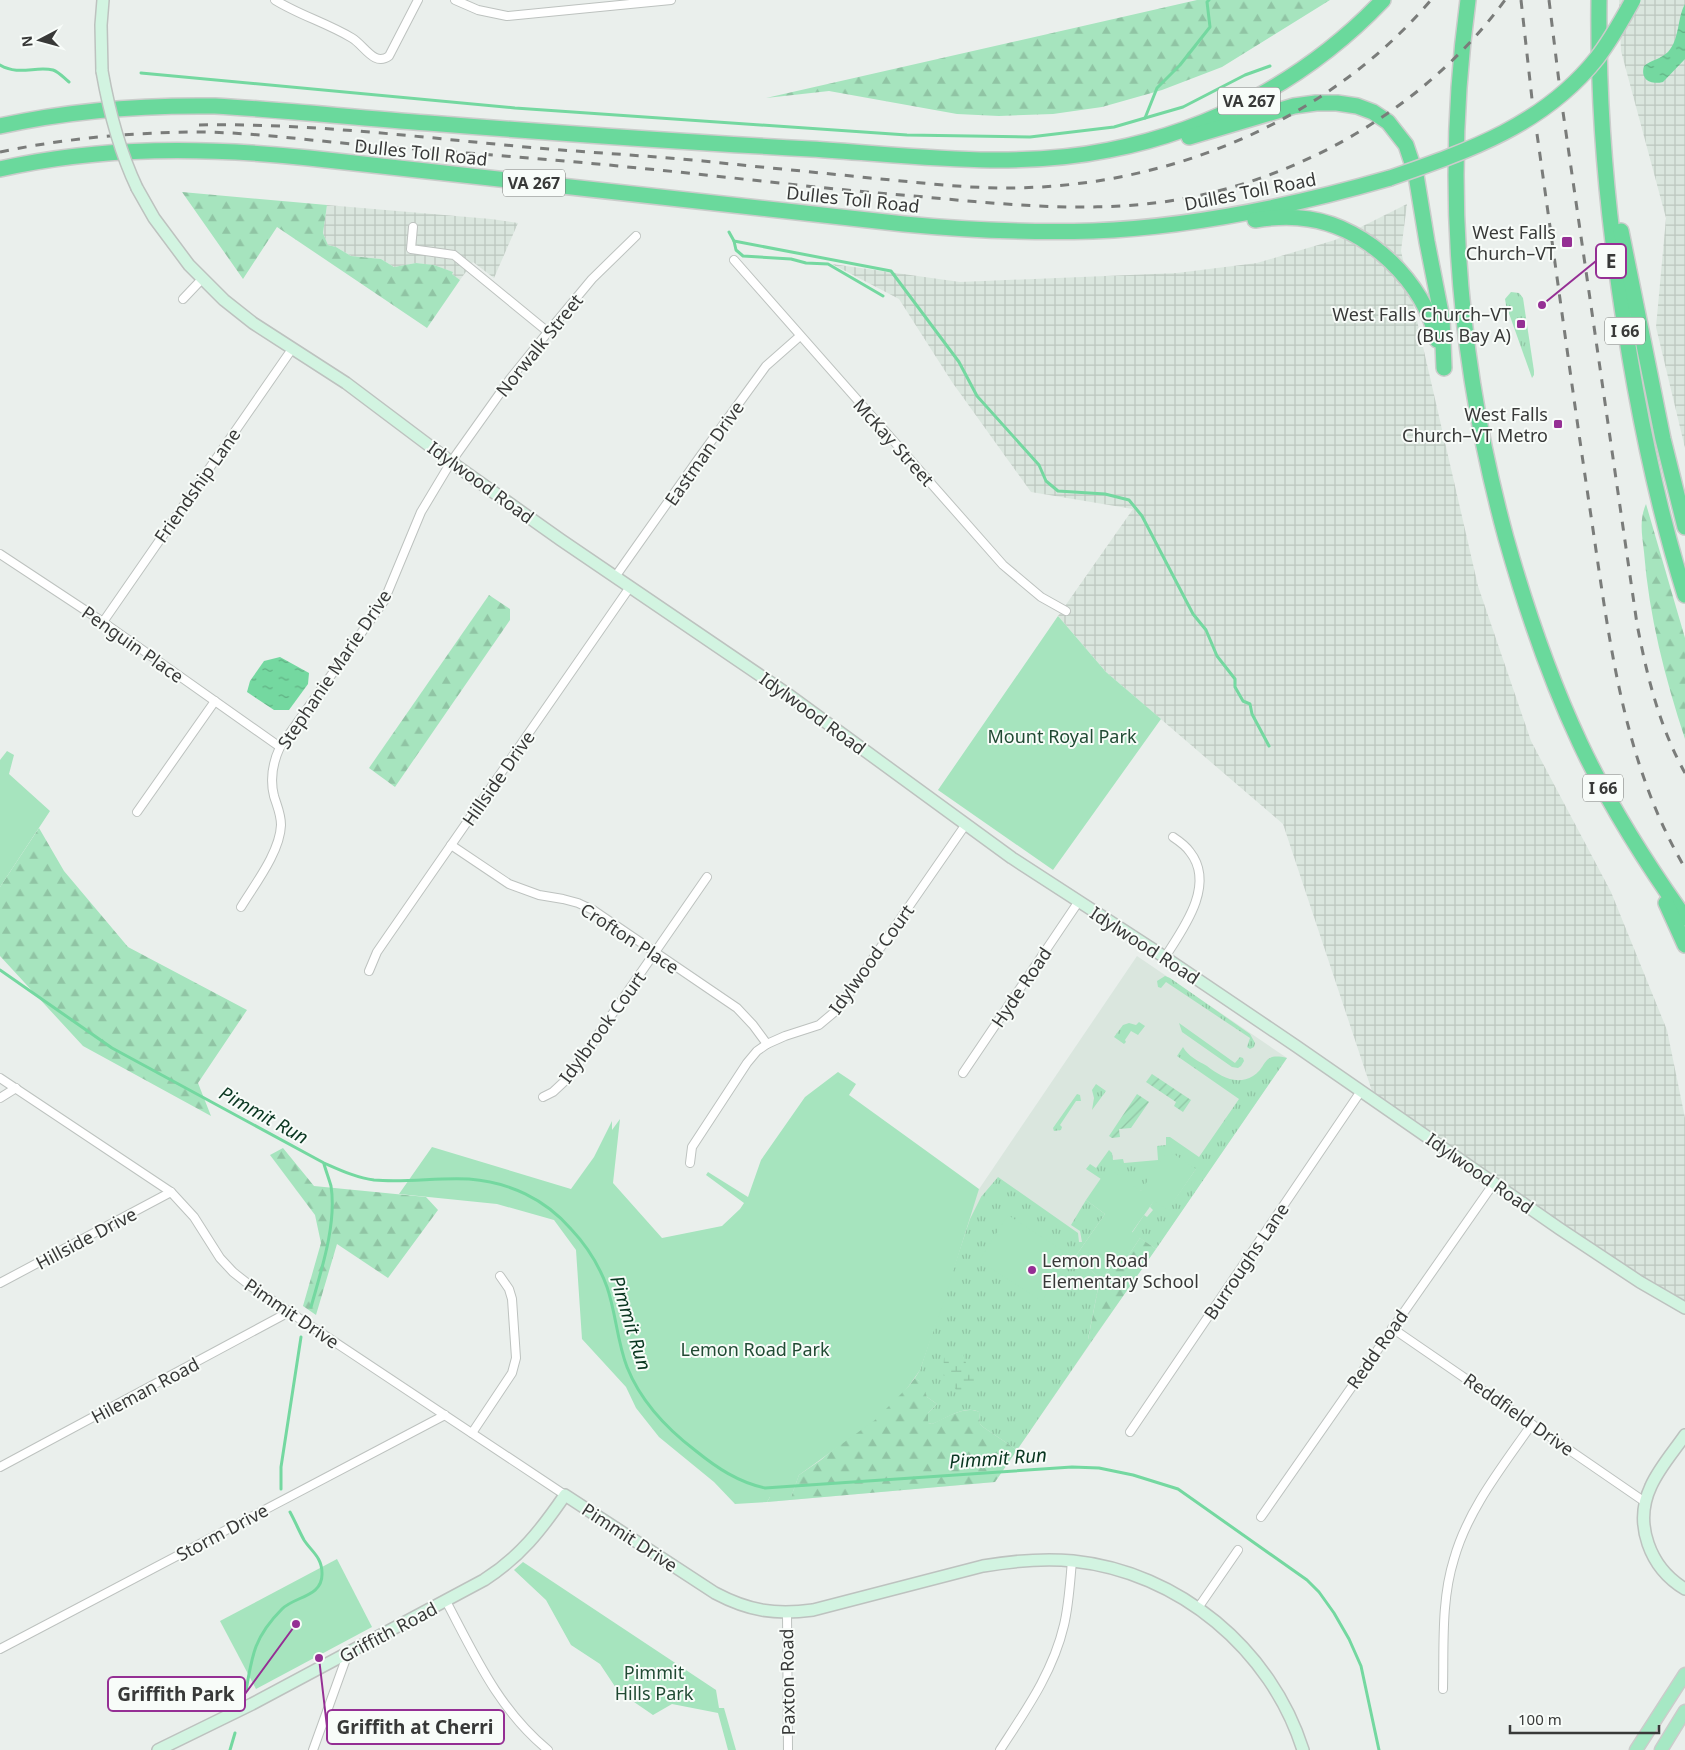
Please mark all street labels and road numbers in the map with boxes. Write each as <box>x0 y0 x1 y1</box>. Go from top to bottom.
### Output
road number: VA 267 <box>1218 88 1280 114</box>
street label: Dulles Toll Road <box>353 133 489 171</box>
street label: Dulles Toll Road <box>1182 166 1318 216</box>
road number: VA 267 <box>503 170 565 197</box>
street label: Dulles Toll Road <box>785 180 921 218</box>
street label: Norwalk Street <box>490 288 588 401</box>
road number: I 66 <box>1605 318 1645 344</box>
street label: McKay Street <box>848 393 940 491</box>
street label: Eastman Drive <box>659 396 749 510</box>
street label: Friendship Lane <box>149 423 245 547</box>
street label: Idylwood Road <box>423 435 539 529</box>
street label: Stephanie Marie Drive <box>272 585 396 753</box>
street label: Penguin Place <box>77 600 189 688</box>
street label: Idylwood Road <box>755 666 871 760</box>
street label: Hillside Drive <box>456 726 540 830</box>
road number: I 66 <box>1583 774 1623 801</box>
street label: Crofton Place <box>576 897 684 979</box>
street label: Idylwood Court <box>823 899 919 1019</box>
street label: Idylwood Road <box>1086 901 1204 989</box>
street label: Hyde Road <box>985 942 1057 1032</box>
street label: Idylbrook Court <box>553 966 651 1088</box>
street label: Idylwood Road <box>1422 1127 1538 1219</box>
street label: Burroughs Lane <box>1198 1198 1294 1324</box>
street label: Hillside Drive <box>31 1201 141 1275</box>
street label: Pimmit Drive <box>240 1272 344 1354</box>
street label: Redd Road <box>1341 1305 1413 1393</box>
street label: Hileman Road <box>87 1352 203 1428</box>
street label: Reddfield Drive <box>1459 1367 1579 1461</box>
street label: Pimmit Drive <box>578 1497 682 1577</box>
street label: Storm Drive <box>172 1498 272 1566</box>
street label: Griffith Road <box>335 1596 441 1668</box>
street label: Paxton Road <box>774 1628 800 1736</box>

